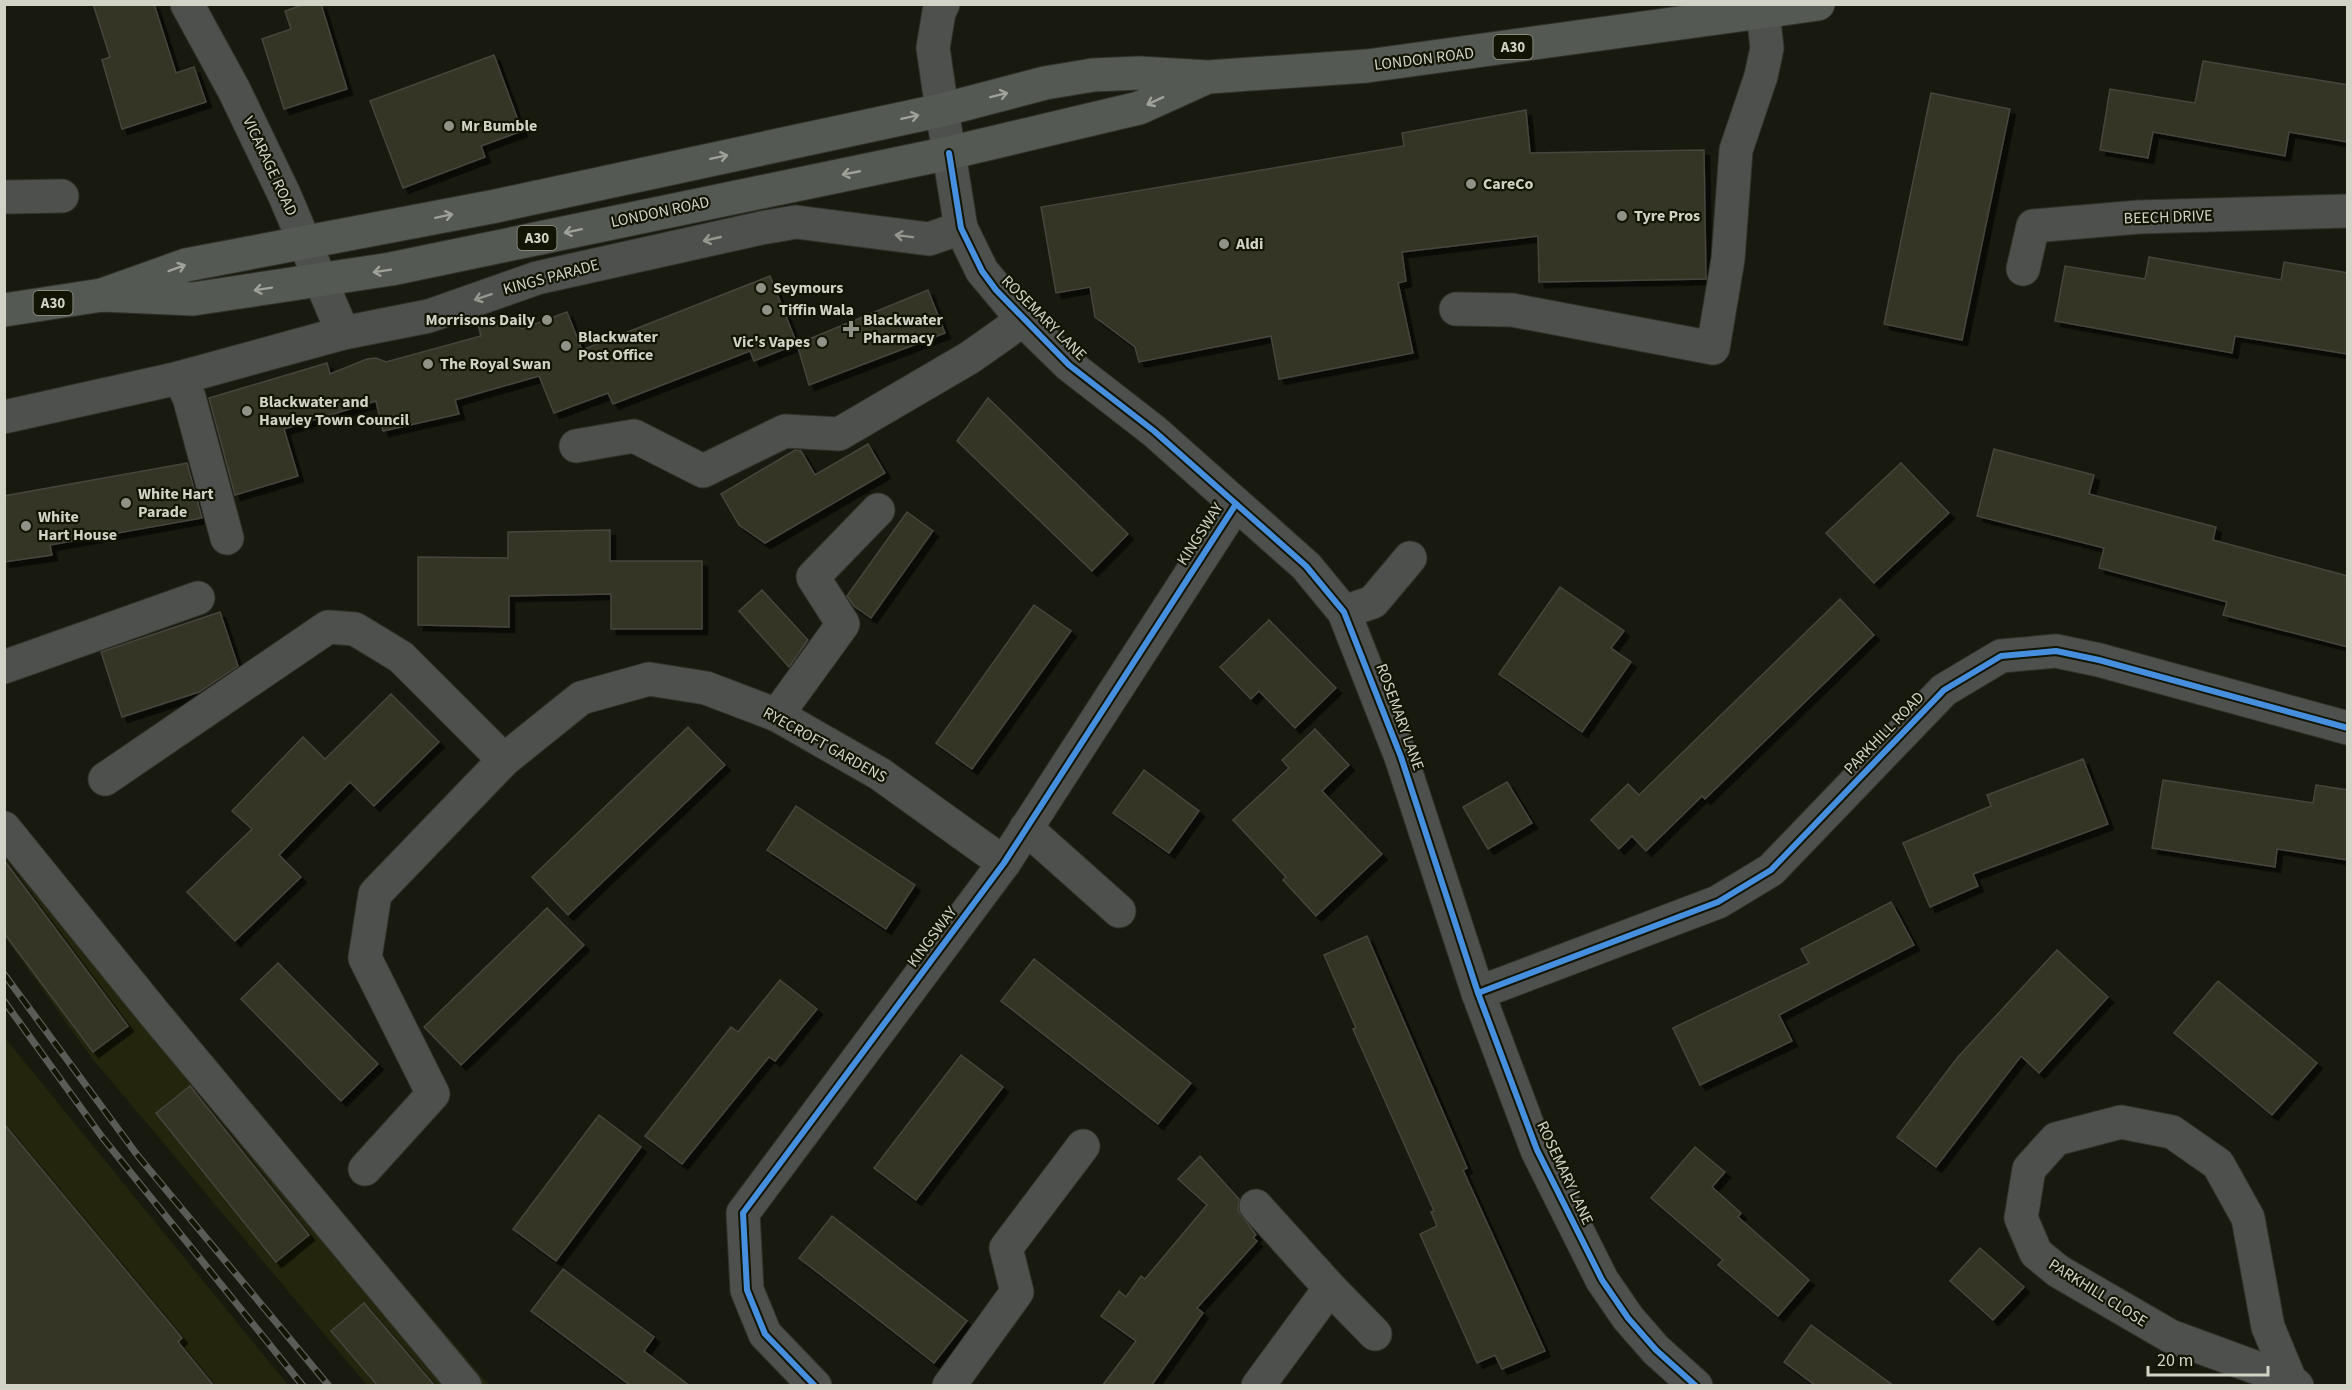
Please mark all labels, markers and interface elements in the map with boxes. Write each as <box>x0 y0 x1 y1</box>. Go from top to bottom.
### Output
road number: A30 <box>1494 35 1532 59</box>
street label: LONDON ROAD <box>1373 42 1475 76</box>
one-way arrow <box>989 89 1008 101</box>
one-way arrow <box>1146 96 1164 107</box>
one-way arrow <box>900 111 919 122</box>
street label: VICARAGE ROAD <box>237 113 303 219</box>
place label: Mr Bumble <box>461 115 537 137</box>
marker: Mr Bumble <box>442 119 456 133</box>
one-way arrow <box>709 151 728 162</box>
one-way arrow <box>841 168 861 179</box>
place label: CareCo <box>1483 173 1534 195</box>
marker: CareCo <box>1464 177 1478 191</box>
street label: LONDON ROAD <box>609 191 712 233</box>
street label: BEECH DRIVE <box>2123 204 2213 230</box>
place label: Tyre Pros <box>1634 205 1700 227</box>
marker: Tyre Pros <box>1615 209 1629 223</box>
one-way arrow <box>435 210 454 222</box>
one-way arrow <box>564 225 583 237</box>
road number: A30 <box>518 226 556 250</box>
one-way arrow <box>895 230 915 241</box>
place label: Aldi <box>1235 233 1263 255</box>
one-way arrow <box>703 234 722 245</box>
marker: Aldi <box>1217 237 1231 251</box>
street label: KINGS PARADE <box>501 254 601 300</box>
one-way arrow <box>167 262 186 273</box>
one-way arrow <box>373 265 392 276</box>
street label: ROSEMARY LANE <box>997 271 1091 365</box>
place label: Seymours <box>773 277 843 299</box>
marker: Seymours <box>754 281 768 295</box>
one-way arrow <box>254 283 273 294</box>
road number: A30 <box>34 291 72 315</box>
one-way arrow <box>473 292 492 303</box>
place label: Tiffin Wala <box>779 299 854 321</box>
marker: Tiffin Wala <box>760 303 774 317</box>
place label: Morrisons Daily <box>425 309 536 331</box>
place label: Blackwater Pharmacy <box>863 309 943 349</box>
marker: Morrisons Daily <box>540 313 554 327</box>
marker: Blackwater Pharmacy <box>844 322 858 336</box>
place label: Blackwater Post Office <box>578 326 658 366</box>
place label: Vic's Vapes <box>732 331 810 353</box>
marker: Vic's Vapes <box>815 335 829 349</box>
marker: Blackwater Post Office <box>559 339 573 353</box>
place label: The Royal Swan <box>440 353 551 375</box>
marker: The Royal Swan <box>421 357 435 371</box>
place label: Blackwater and Hawley Town Council <box>259 391 409 431</box>
marker: Blackwater and Hawley Town Council <box>240 404 254 418</box>
place label: White Hart Parade <box>138 483 214 523</box>
marker: White Hart Parade <box>119 496 133 510</box>
street label: KINGSWAY <box>1171 498 1229 570</box>
place label: White Hart House <box>38 506 117 546</box>
marker: White Hart House <box>19 519 33 533</box>
street label: ROSEMARY LANE <box>1370 661 1430 773</box>
street label: PARKHILL ROAD <box>1839 687 1929 779</box>
street label: RYECROFT GARDENS <box>759 702 891 788</box>
street label: KINGSWAY <box>902 902 962 972</box>
street label: ROSEMARY LANE <box>1531 1117 1599 1229</box>
street label: PARKHILL CLOSE <box>2044 1254 2152 1332</box>
scale bar <box>2148 1339 2268 1377</box>
text: 20 m <box>2157 1348 2193 1373</box>

